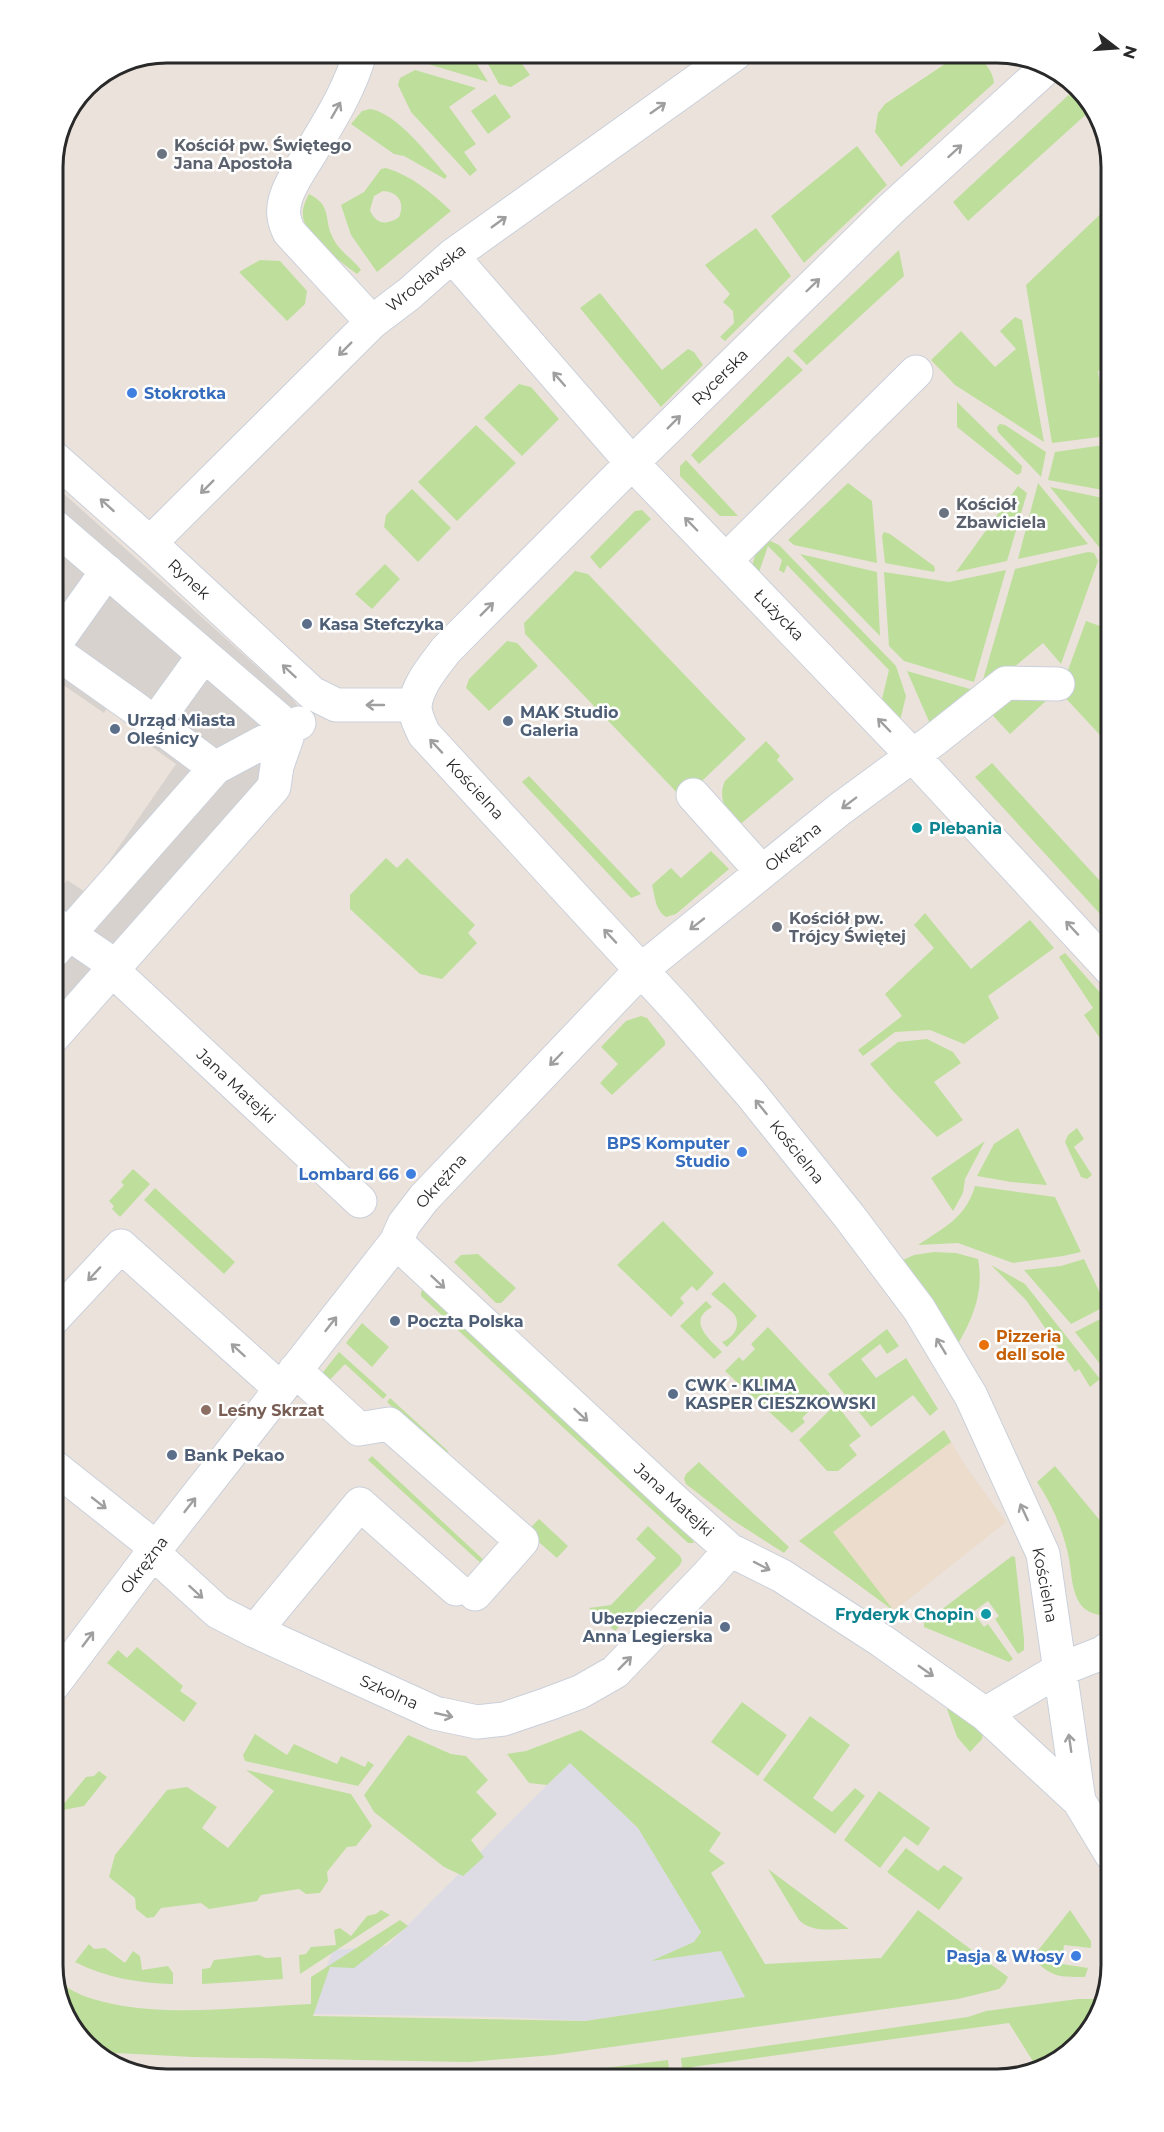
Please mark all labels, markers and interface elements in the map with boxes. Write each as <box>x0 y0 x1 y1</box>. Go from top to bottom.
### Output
north arrow <box>1086 18 1146 78</box>
text: N <box>1119 43 1141 61</box>
one-way arrow <box>330 102 342 119</box>
one-way arrow <box>649 102 665 114</box>
place label: Kościół pw. Świętego Jana Apostoła <box>173 136 351 173</box>
one-way arrow <box>947 144 962 158</box>
marker: Kościół pw. Świętego Jana Apostoła <box>155 147 169 161</box>
one-way arrow <box>491 215 507 228</box>
street label: Wrocławska <box>382 240 470 316</box>
one-way arrow <box>805 278 820 292</box>
one-way arrow <box>337 342 352 357</box>
street label: Rycerska <box>688 345 752 409</box>
one-way arrow <box>553 372 567 388</box>
place label: Stokrotka <box>144 384 226 403</box>
marker: Stokrotka <box>125 386 139 400</box>
one-way arrow <box>667 415 682 429</box>
one-way arrow <box>199 480 214 495</box>
place label: Kościół Zbawiciela <box>956 495 1046 532</box>
one-way arrow <box>99 498 114 512</box>
marker: Kościół Zbawiciela <box>937 506 951 520</box>
one-way arrow <box>683 516 698 531</box>
street label: Rynek <box>164 555 214 603</box>
street label: Łużycka <box>750 585 808 645</box>
one-way arrow <box>480 601 495 616</box>
place label: Kasa Stefczyka <box>319 615 444 634</box>
marker: Kasa Stefczyka <box>300 617 314 631</box>
one-way arrow <box>281 664 296 679</box>
one-way arrow <box>366 699 386 711</box>
place label: MAK Studio Galeria <box>520 703 618 740</box>
place label: Urząd Miasta Oleśnicy <box>127 711 236 748</box>
marker: MAK Studio Galeria <box>501 714 515 728</box>
one-way arrow <box>877 718 891 733</box>
marker: Urząd Miasta Oleśnicy <box>108 722 122 736</box>
one-way arrow <box>429 739 443 754</box>
street label: Kościelna <box>442 755 508 823</box>
one-way arrow <box>841 796 857 809</box>
street label: Okrężna <box>761 819 825 875</box>
place label: Plebania <box>929 819 1002 838</box>
marker: Plebania <box>910 821 924 835</box>
place label: Kościół pw. Trójcy Świętej <box>789 909 906 946</box>
one-way arrow <box>689 918 705 931</box>
marker: Kościół pw. Trójcy Świętej <box>770 920 784 934</box>
one-way arrow <box>1065 920 1079 935</box>
one-way arrow <box>603 929 617 944</box>
street label: Jana Matejki <box>192 1044 279 1127</box>
one-way arrow <box>549 1051 563 1066</box>
one-way arrow <box>754 1099 767 1115</box>
street label: Kościelna <box>766 1116 828 1188</box>
place label: BPS Komputer Studio <box>607 1134 730 1171</box>
marker: BPS Komputer Studio <box>735 1145 749 1159</box>
street label: Okrężna <box>411 1150 471 1212</box>
place label: Lombard 66 <box>299 1165 399 1184</box>
marker: Lombard 66 <box>404 1167 418 1181</box>
one-way arrow <box>87 1267 102 1282</box>
one-way arrow <box>431 1275 446 1289</box>
place label: Poczta Polska <box>407 1312 524 1331</box>
marker: Poczta Polska <box>388 1314 402 1328</box>
one-way arrow <box>325 1317 338 1333</box>
place label: Pizzeria dell sole <box>996 1327 1065 1364</box>
one-way arrow <box>935 1338 947 1355</box>
marker: Pizzeria dell sole <box>977 1338 991 1352</box>
one-way arrow <box>231 1343 246 1357</box>
place label: CWK - KLIMA KASPER CIESZKOWSKI <box>685 1376 876 1413</box>
marker: CWK - KLIMA KASPER CIESZKOWSKI <box>666 1387 680 1401</box>
place label: Leśny Skrzat <box>218 1401 324 1420</box>
marker: Leśny Skrzat <box>199 1403 213 1417</box>
one-way arrow <box>574 1407 589 1422</box>
place label: Bank Pekao <box>184 1446 285 1465</box>
marker: Bank Pekao <box>165 1448 179 1462</box>
street label: Jana Matejki <box>630 1459 718 1541</box>
one-way arrow <box>90 1496 106 1509</box>
one-way arrow <box>184 1497 197 1513</box>
one-way arrow <box>1018 1503 1030 1521</box>
street label: Okrężna <box>116 1532 172 1598</box>
street label: Kościelna <box>1028 1546 1062 1624</box>
one-way arrow <box>753 1561 771 1572</box>
one-way arrow <box>188 1585 203 1599</box>
place label: Fryderyk Chopin <box>835 1605 974 1624</box>
marker: Fryderyk Chopin <box>979 1607 993 1621</box>
place label: Ubezpieczenia Anna Legierska <box>582 1609 713 1646</box>
marker: Ubezpieczenia Anna Legierska <box>718 1620 732 1634</box>
one-way arrow <box>82 1631 95 1647</box>
one-way arrow <box>617 1655 632 1670</box>
one-way arrow <box>917 1665 934 1677</box>
street label: Szkolna <box>357 1671 421 1713</box>
one-way arrow <box>434 1710 454 1721</box>
one-way arrow <box>1065 1733 1076 1753</box>
place label: Pasja & Włosy <box>946 1947 1064 1966</box>
marker: Pasja & Włosy <box>1069 1949 1083 1963</box>

